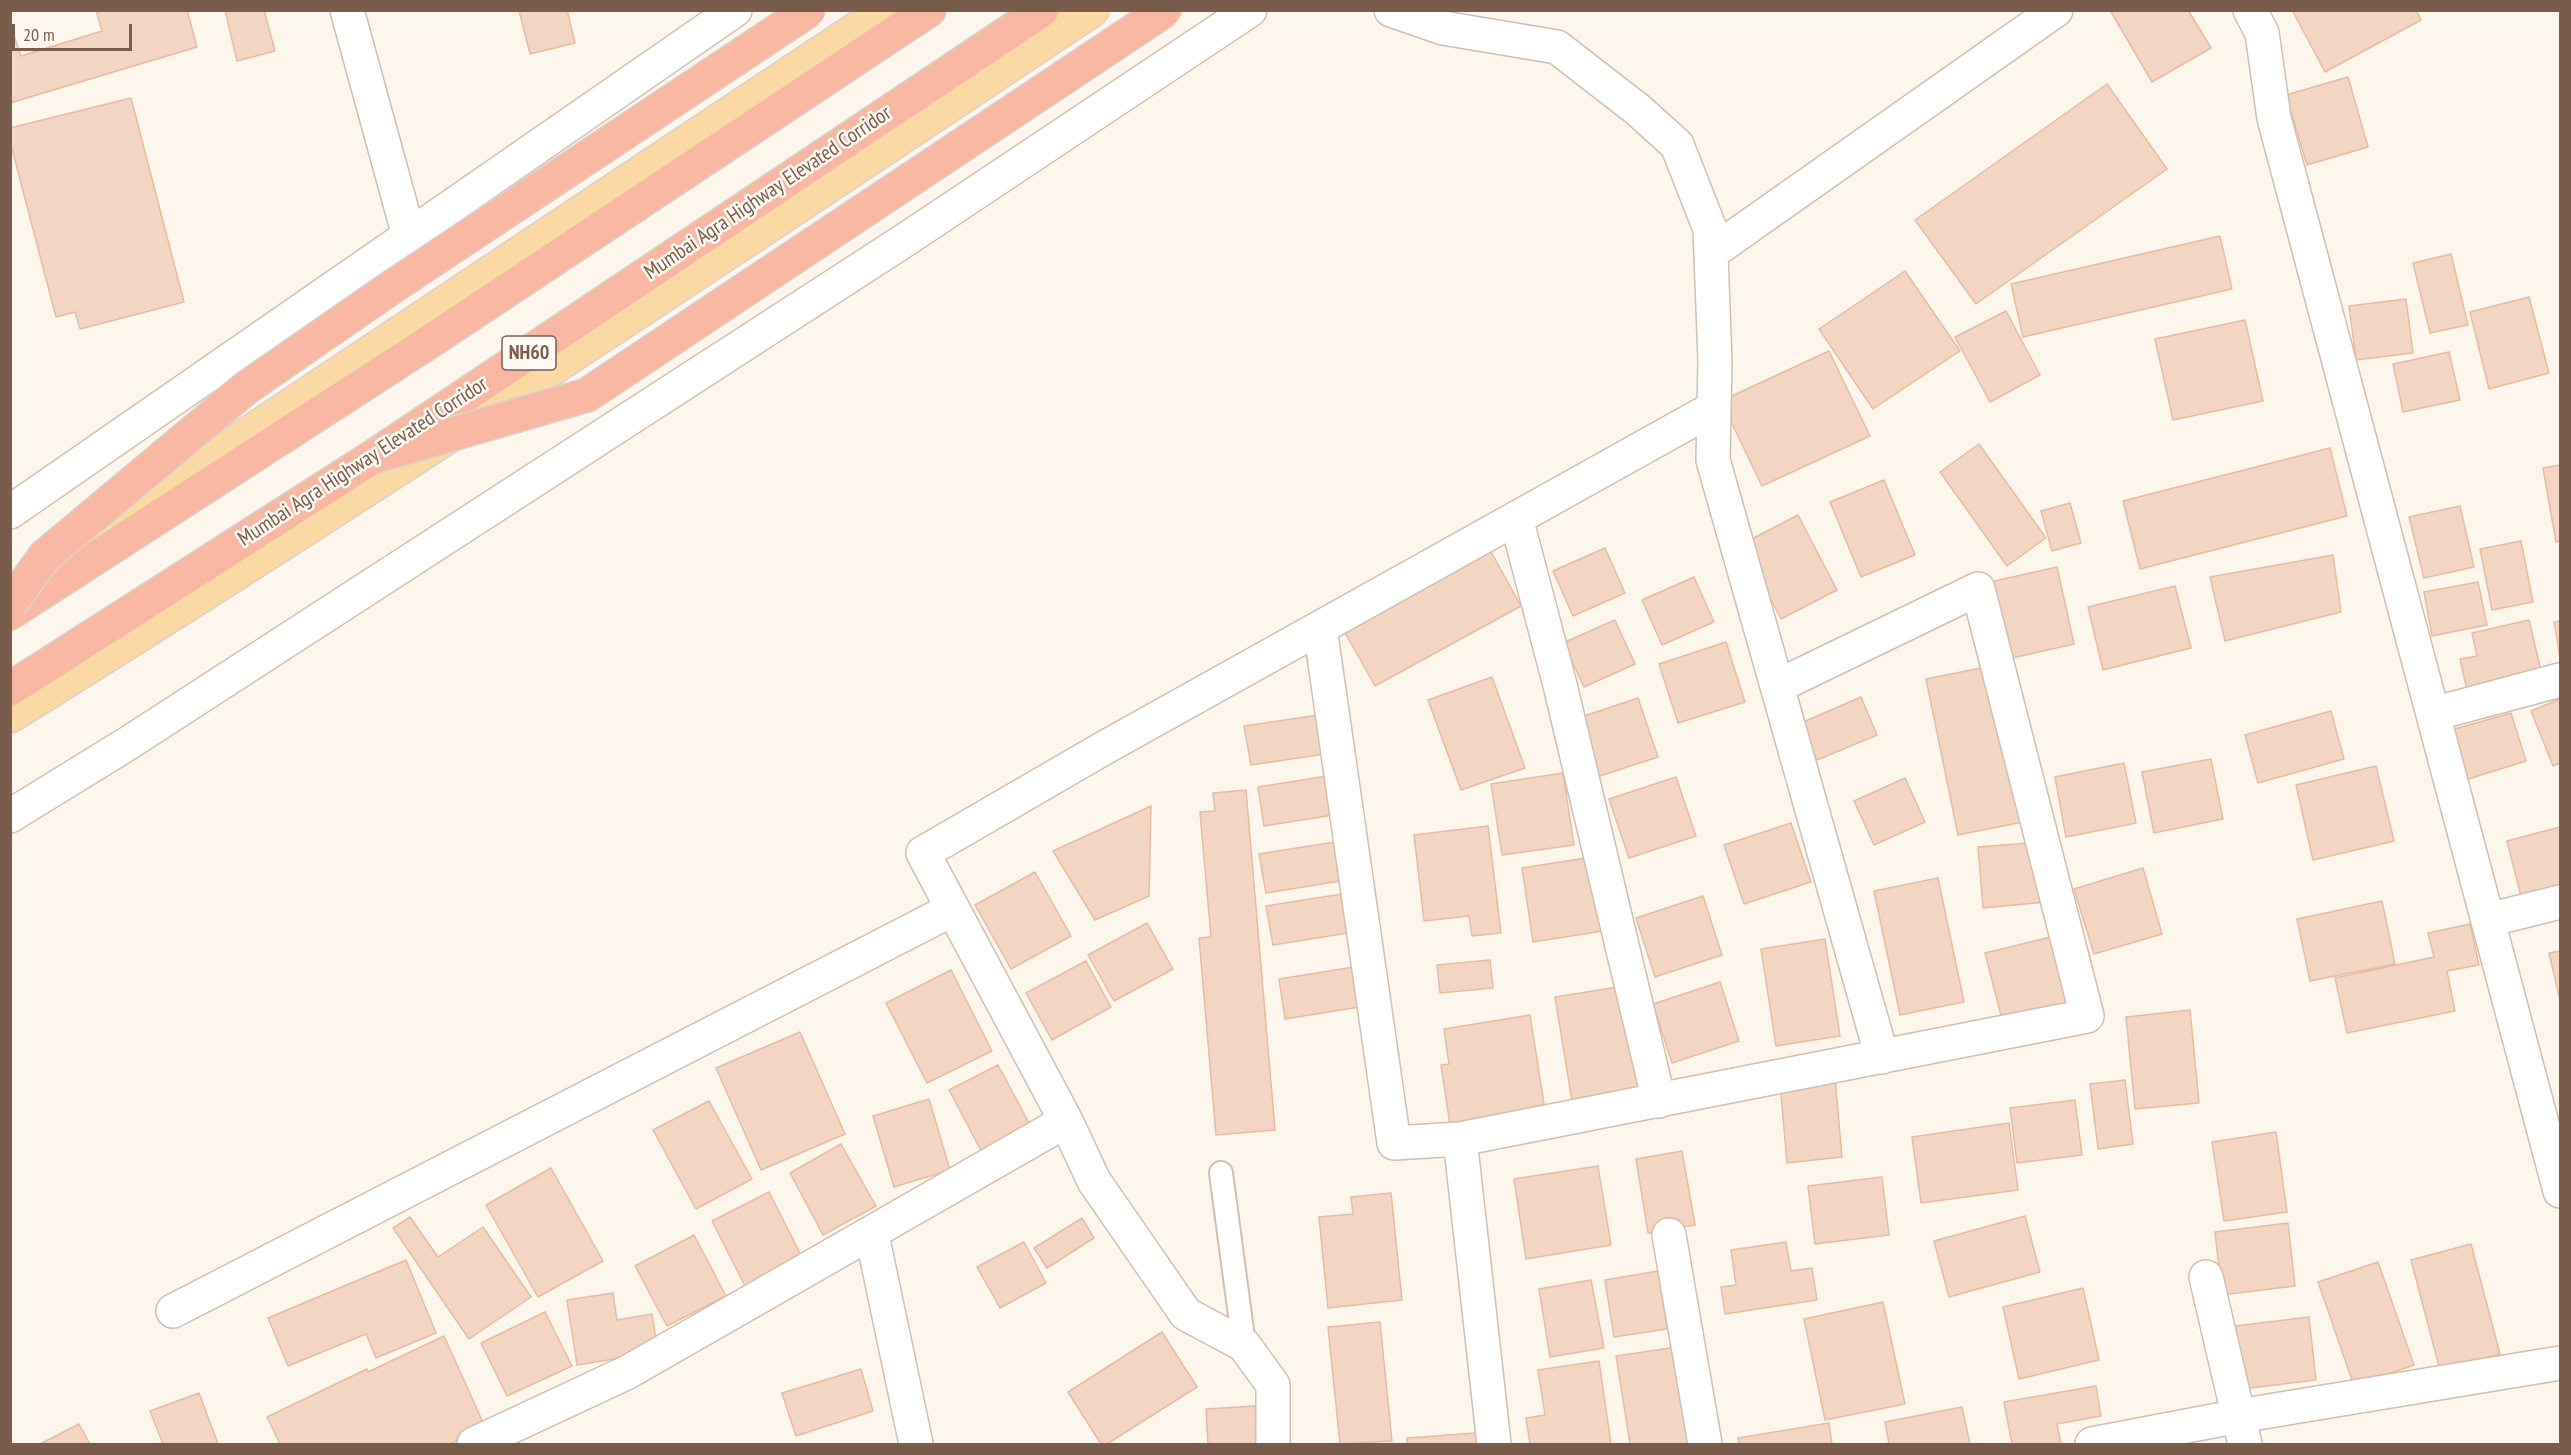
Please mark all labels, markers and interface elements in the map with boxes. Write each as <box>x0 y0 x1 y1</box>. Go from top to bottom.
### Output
scale bar <box>15 12 135 50</box>
text: 20 m <box>23 23 55 46</box>
street label: Mumbai Agra Highway Elevated Corridor <box>640 101 896 285</box>
road number: NH60 <box>502 336 556 370</box>
street label: Mumbai Agra Highway Elevated Corridor <box>234 372 492 552</box>

